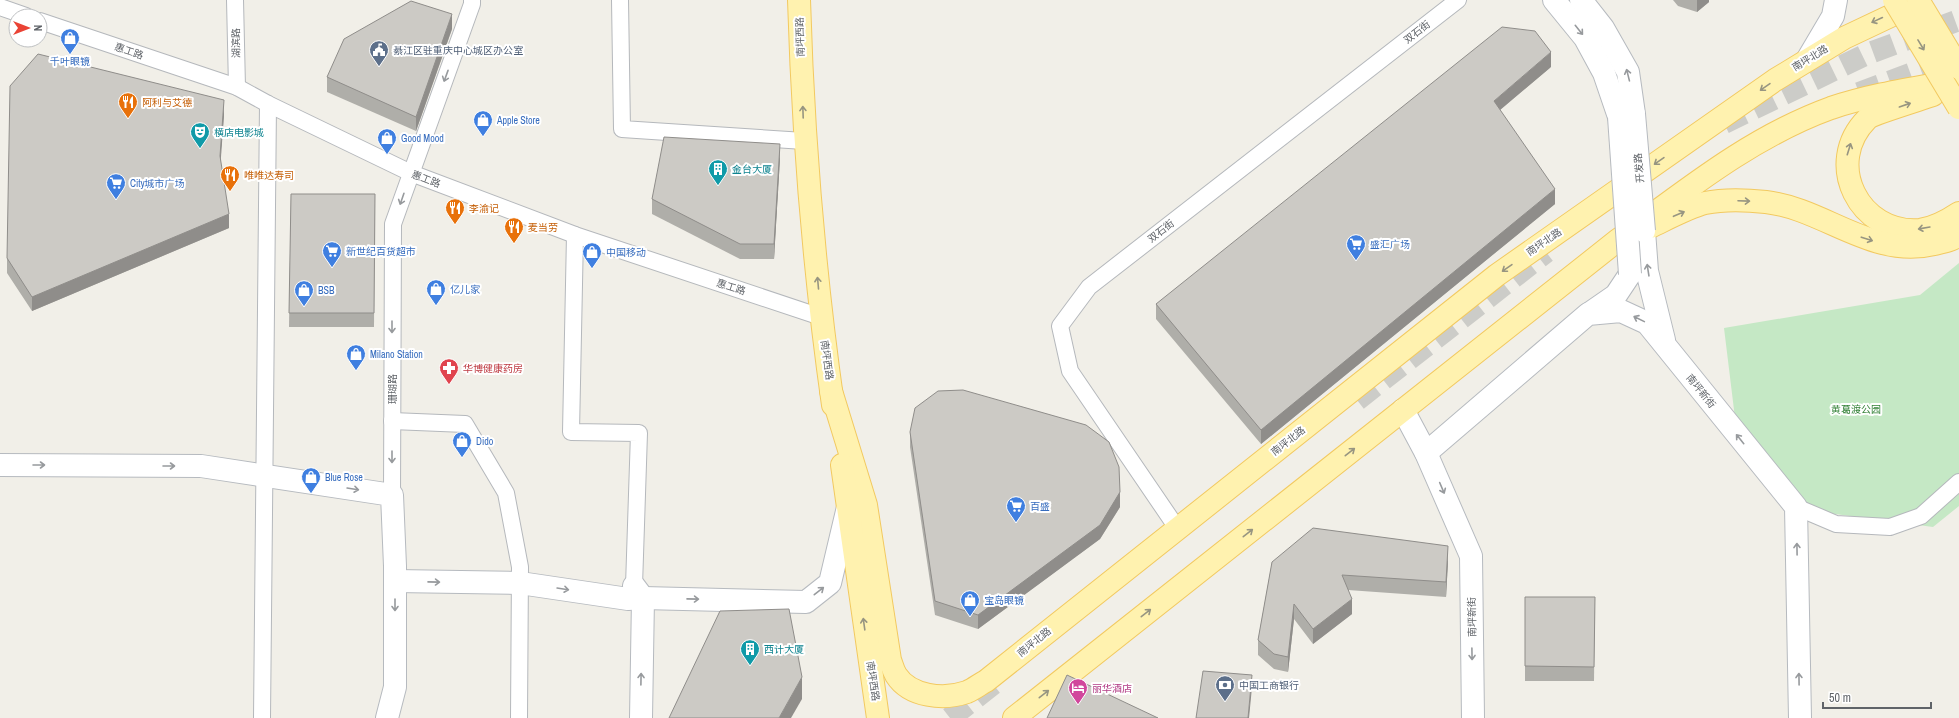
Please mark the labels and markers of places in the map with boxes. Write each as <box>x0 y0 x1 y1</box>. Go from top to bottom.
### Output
shop icon: 千叶眼镜 <box>59 27 81 55</box>
public building icon: 綦江区驻重庆中心城区办公室 <box>368 39 390 67</box>
place label: 綦江区驻重庆中心城区办公室 <box>393 44 523 57</box>
place label: 千叶眼镜 <box>50 55 90 68</box>
restaurant icon: 阿利与艾德 <box>117 91 139 119</box>
place label: 阿利与艾德 <box>142 96 192 109</box>
shop icon: Apple Store <box>472 109 494 137</box>
place label: Apple Store <box>496 114 540 127</box>
theatre icon: 横店电影城 <box>189 121 211 149</box>
place label: 横店电影城 <box>214 126 264 139</box>
shop icon: Good Mood <box>376 127 398 155</box>
place label: Good Mood <box>401 132 444 145</box>
building icon: 金台大厦 <box>707 158 729 186</box>
place label: 金台大厦 <box>732 163 772 176</box>
restaurant icon: 唯唯达寿司 <box>219 164 241 192</box>
place label: 唯唯达寿司 <box>244 169 294 182</box>
supermarket icon: City城市广场 <box>105 172 127 200</box>
place label: City城市广场 <box>130 177 185 190</box>
restaurant icon: 李渝记 <box>444 197 466 225</box>
place label: 李渝记 <box>469 202 499 215</box>
restaurant icon: 麦当劳 <box>503 216 525 244</box>
place label: 麦当劳 <box>528 221 558 234</box>
supermarket icon: 盛汇广场 <box>1345 233 1367 261</box>
place label: 盛汇广场 <box>1370 238 1410 251</box>
supermarket icon: 新世纪百货超市 <box>321 240 343 268</box>
shop icon: 中国移动 <box>581 241 603 269</box>
place label: 新世纪百货超市 <box>346 245 416 258</box>
place label: 中国移动 <box>606 246 646 259</box>
shop icon: 亿儿家 <box>425 278 447 306</box>
shop icon: BSB <box>293 279 315 307</box>
place label: 亿儿家 <box>450 283 481 296</box>
place label: BSB <box>318 284 335 297</box>
shop icon: Milano Station <box>345 343 367 371</box>
place label: Milano Station <box>370 348 423 361</box>
pharmacy icon: 华博健康药房 <box>438 357 460 385</box>
place label: 华博健康药房 <box>463 362 523 375</box>
shop icon: Dido <box>451 430 473 458</box>
place label: Dido <box>476 435 494 448</box>
shop icon: Blue Rose <box>300 466 322 494</box>
place label: Blue Rose <box>325 471 363 484</box>
supermarket icon: 百盛 <box>1005 495 1027 523</box>
place label: 百盛 <box>1030 500 1050 513</box>
shop icon: 宝岛眼镜 <box>959 589 981 617</box>
place label: 宝岛眼镜 <box>984 594 1024 607</box>
building icon: 西计大厦 <box>739 638 761 666</box>
place label: 西计大厦 <box>764 643 804 656</box>
bank icon: 中国工商银行 <box>1214 674 1236 702</box>
hotel icon: 丽华酒店 <box>1067 677 1089 705</box>
place label: 中国工商银行 <box>1239 679 1299 692</box>
place label: 丽华酒店 <box>1092 682 1132 695</box>

